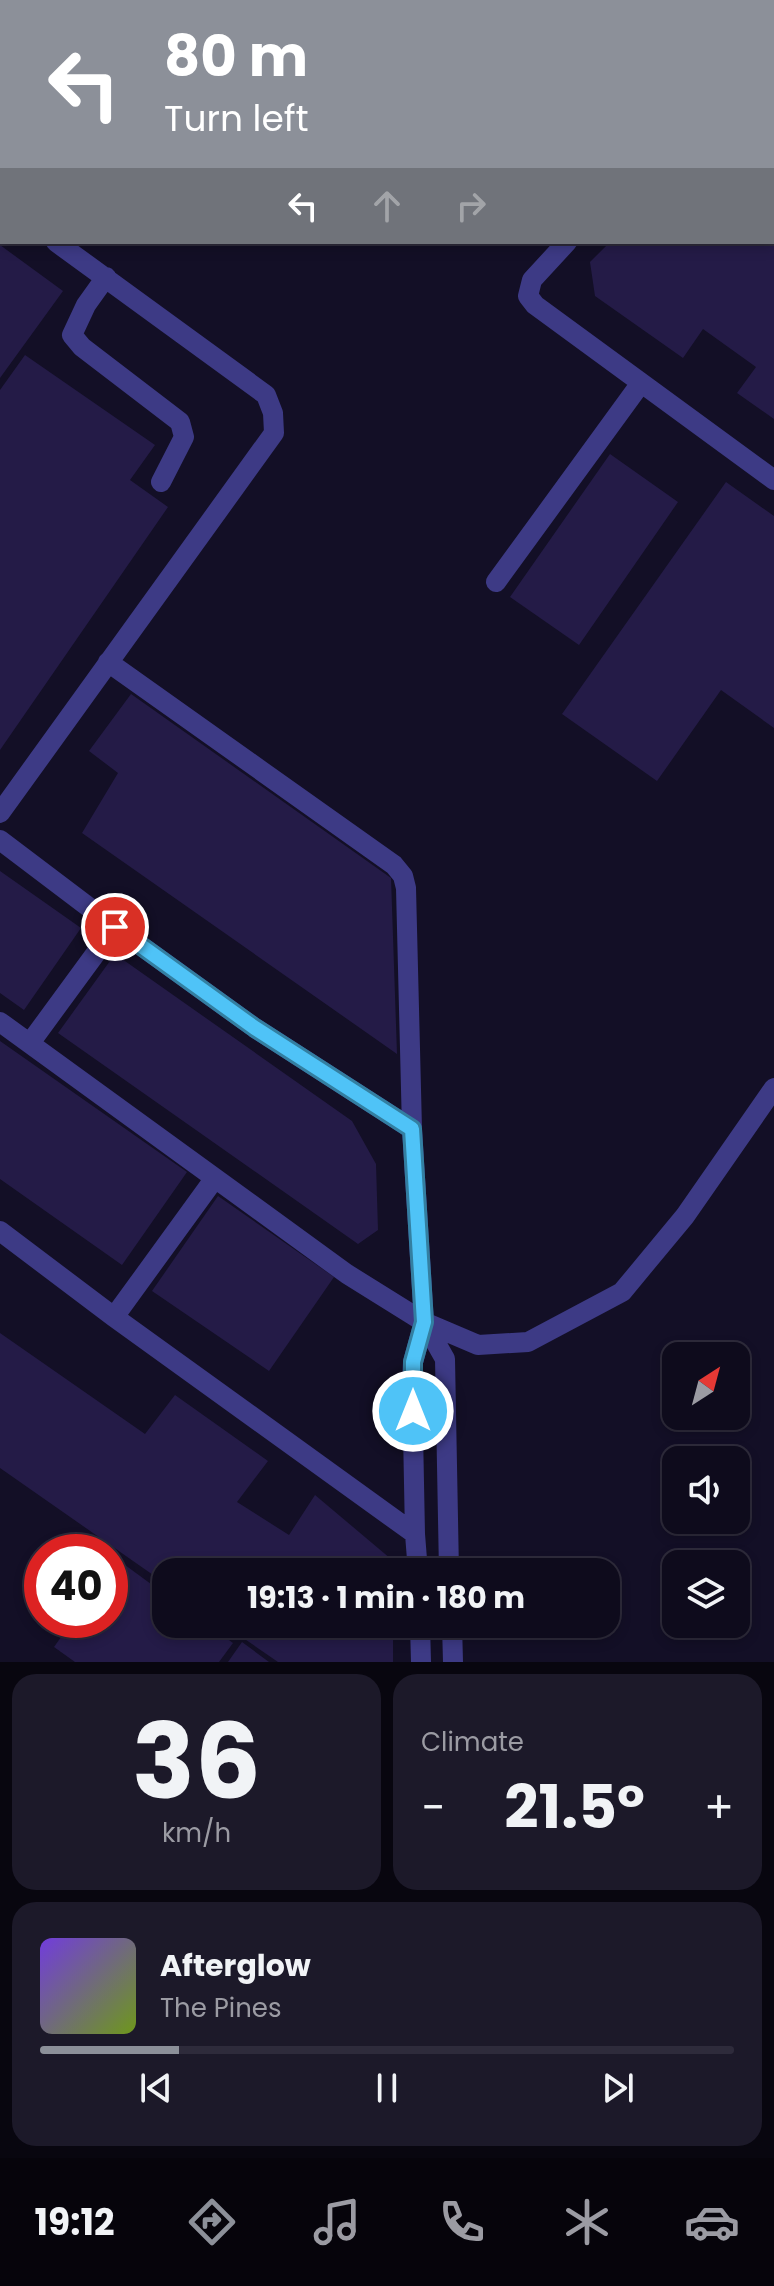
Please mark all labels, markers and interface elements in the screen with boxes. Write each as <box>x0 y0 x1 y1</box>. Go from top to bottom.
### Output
text: 80 m <box>164 17 308 96</box>
icon: left <box>32 32 136 136</box>
text: Turn left <box>164 93 309 144</box>
icon: left <box>281 184 325 228</box>
icon: ahead <box>365 184 409 228</box>
icon: right <box>449 184 493 228</box>
pin <box>81 893 149 961</box>
icon: arrive <box>93 905 137 949</box>
north arrow <box>662 1342 750 1430</box>
map controls <box>662 1342 750 1638</box>
position arrow <box>371 1369 455 1453</box>
button: sound <box>662 1446 750 1534</box>
speed limit sign: 40 <box>24 1534 128 1638</box>
button: layers <box>662 1550 750 1638</box>
text: 19:13 · 1 min · 180 m <box>247 1576 525 1619</box>
text: 36 <box>132 1689 261 1834</box>
text: Climate <box>421 1724 524 1760</box>
text: 21.5° <box>504 1765 645 1849</box>
text: − <box>421 1777 445 1838</box>
text: + <box>704 1777 734 1838</box>
text: km/h <box>162 1815 231 1851</box>
text: Afterglow <box>160 1944 311 1987</box>
text: The Pines <box>160 1990 282 2026</box>
icon: previous <box>134 2066 178 2110</box>
icon: pause <box>365 2066 409 2110</box>
icon: next <box>596 2066 640 2110</box>
icon: directions <box>184 2194 240 2250</box>
icon: music <box>309 2194 365 2250</box>
icon: phone <box>434 2194 490 2250</box>
icon: climate <box>559 2194 615 2250</box>
icon: car <box>684 2194 740 2250</box>
text: 19:12 <box>35 2197 115 2248</box>

